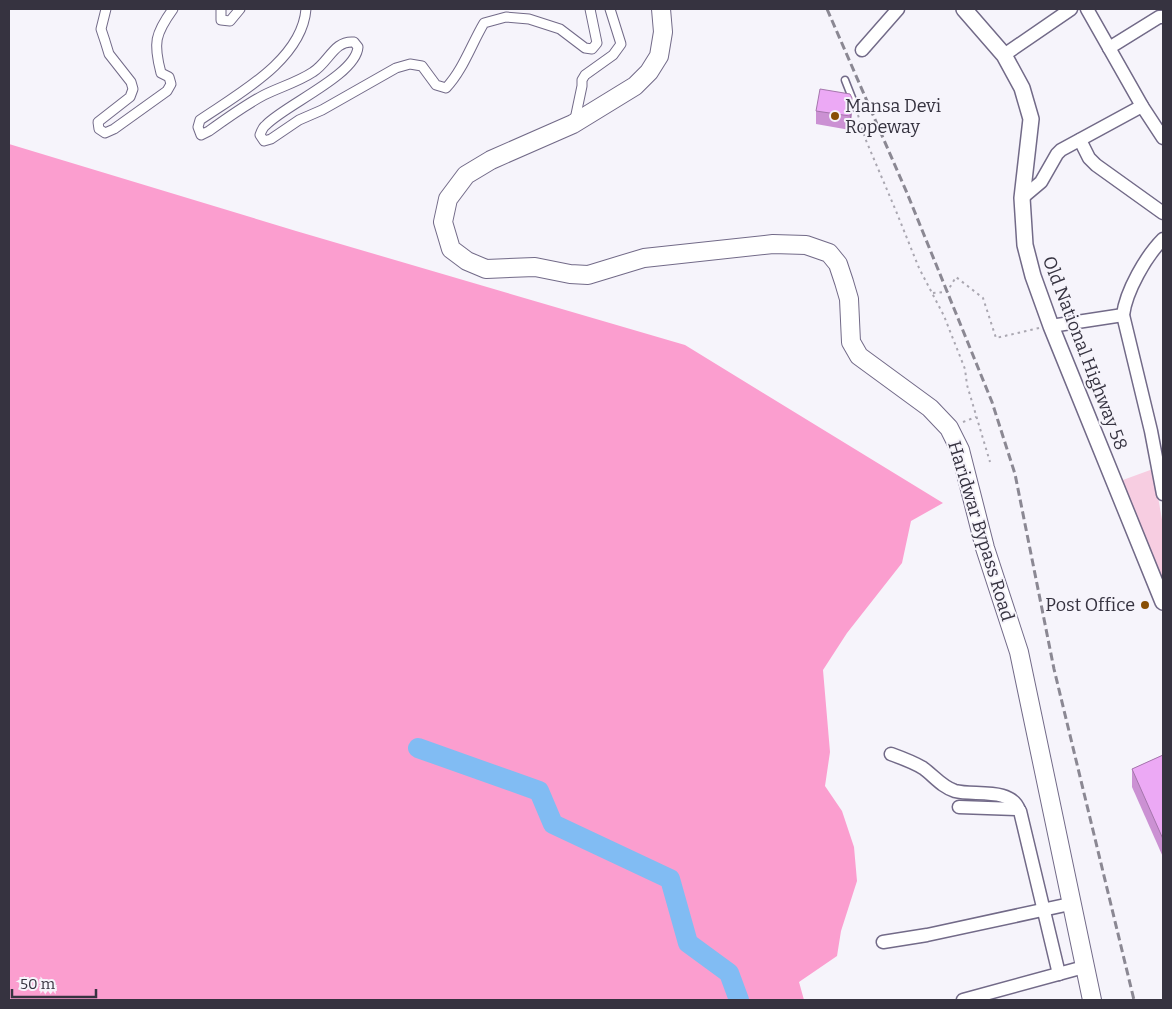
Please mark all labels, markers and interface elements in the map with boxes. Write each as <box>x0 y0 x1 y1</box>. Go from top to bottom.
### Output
place label: Mansa Devi Ropeway <box>845 95 941 138</box>
marker: Mansa Devi Ropeway <box>829 110 841 122</box>
street label: Old National Highway 58 <box>1038 253 1132 453</box>
street label: Haridwar Bypass Road <box>943 438 1019 624</box>
place label: Post Office <box>1045 594 1135 616</box>
marker: Post Office <box>1139 599 1151 611</box>
scale bar <box>12 966 96 998</box>
text: 50 m <box>20 975 56 993</box>

